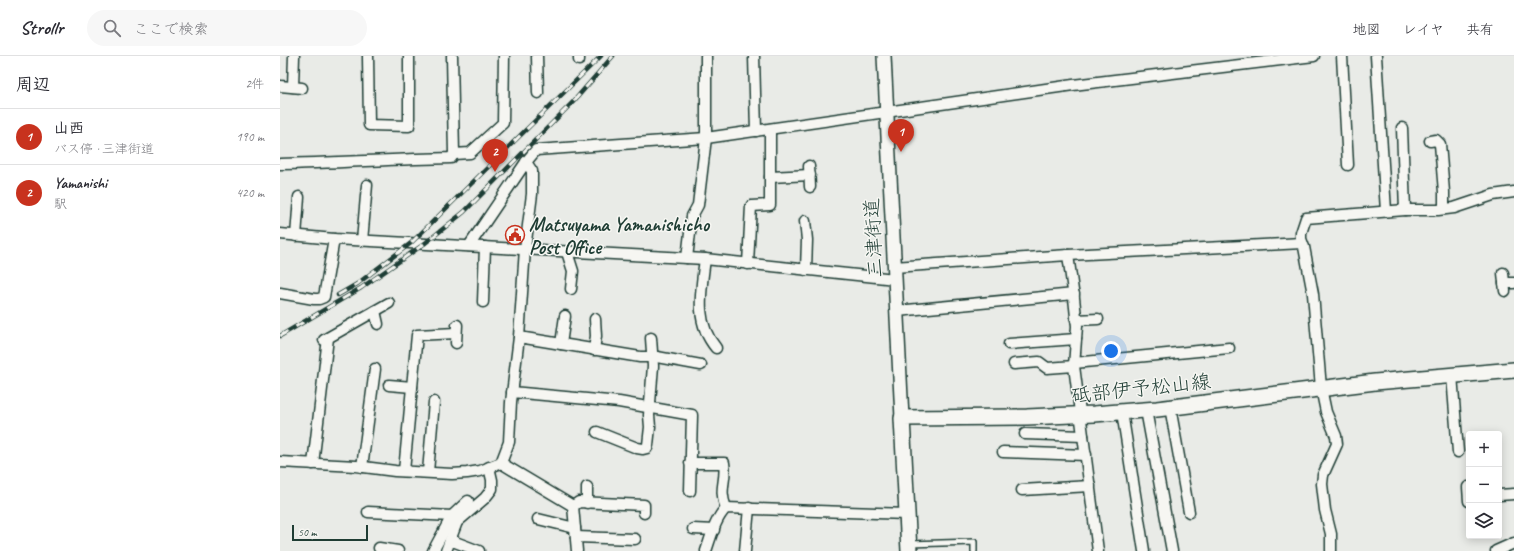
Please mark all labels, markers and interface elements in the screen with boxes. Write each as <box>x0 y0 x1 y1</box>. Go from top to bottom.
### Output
search box <box>87 10 367 46</box>
text: Strollr <box>20 16 63 40</box>
icon: search <box>101 17 123 39</box>
text: ここで検索 <box>133 20 208 39</box>
text: 地図 <box>1353 21 1381 38</box>
text: レイヤ <box>1403 21 1444 38</box>
text: 共有 <box>1466 21 1494 38</box>
text: 周辺 <box>16 74 50 95</box>
text: 2件 <box>245 76 264 92</box>
text: 山西 <box>54 119 84 138</box>
pin: 1 <box>888 119 914 152</box>
text: 1 <box>26 129 32 145</box>
text: 190 m <box>236 129 264 145</box>
pin: 2 <box>482 139 508 172</box>
text: バス停 · 三津街道 <box>54 141 154 157</box>
text: Yamanishi <box>54 174 107 193</box>
text: 2 <box>26 185 32 201</box>
text: 420 m <box>236 185 264 201</box>
text: 駅 <box>54 196 67 212</box>
street label: 三津街道 <box>859 197 888 279</box>
place label: Matsuyama Yamanishicho Post Office <box>529 212 711 260</box>
public building icon: Matsuyama Yamanishicho Post Office <box>504 224 526 246</box>
your location <box>1101 341 1121 361</box>
street label: 砥部伊予松山線 <box>1070 369 1212 408</box>
map controls <box>1466 431 1502 539</box>
button: + <box>1466 431 1502 467</box>
button: − <box>1466 467 1502 503</box>
button: layers <box>1466 503 1502 539</box>
scale bar <box>292 523 368 542</box>
text: 50 m <box>298 525 317 539</box>

